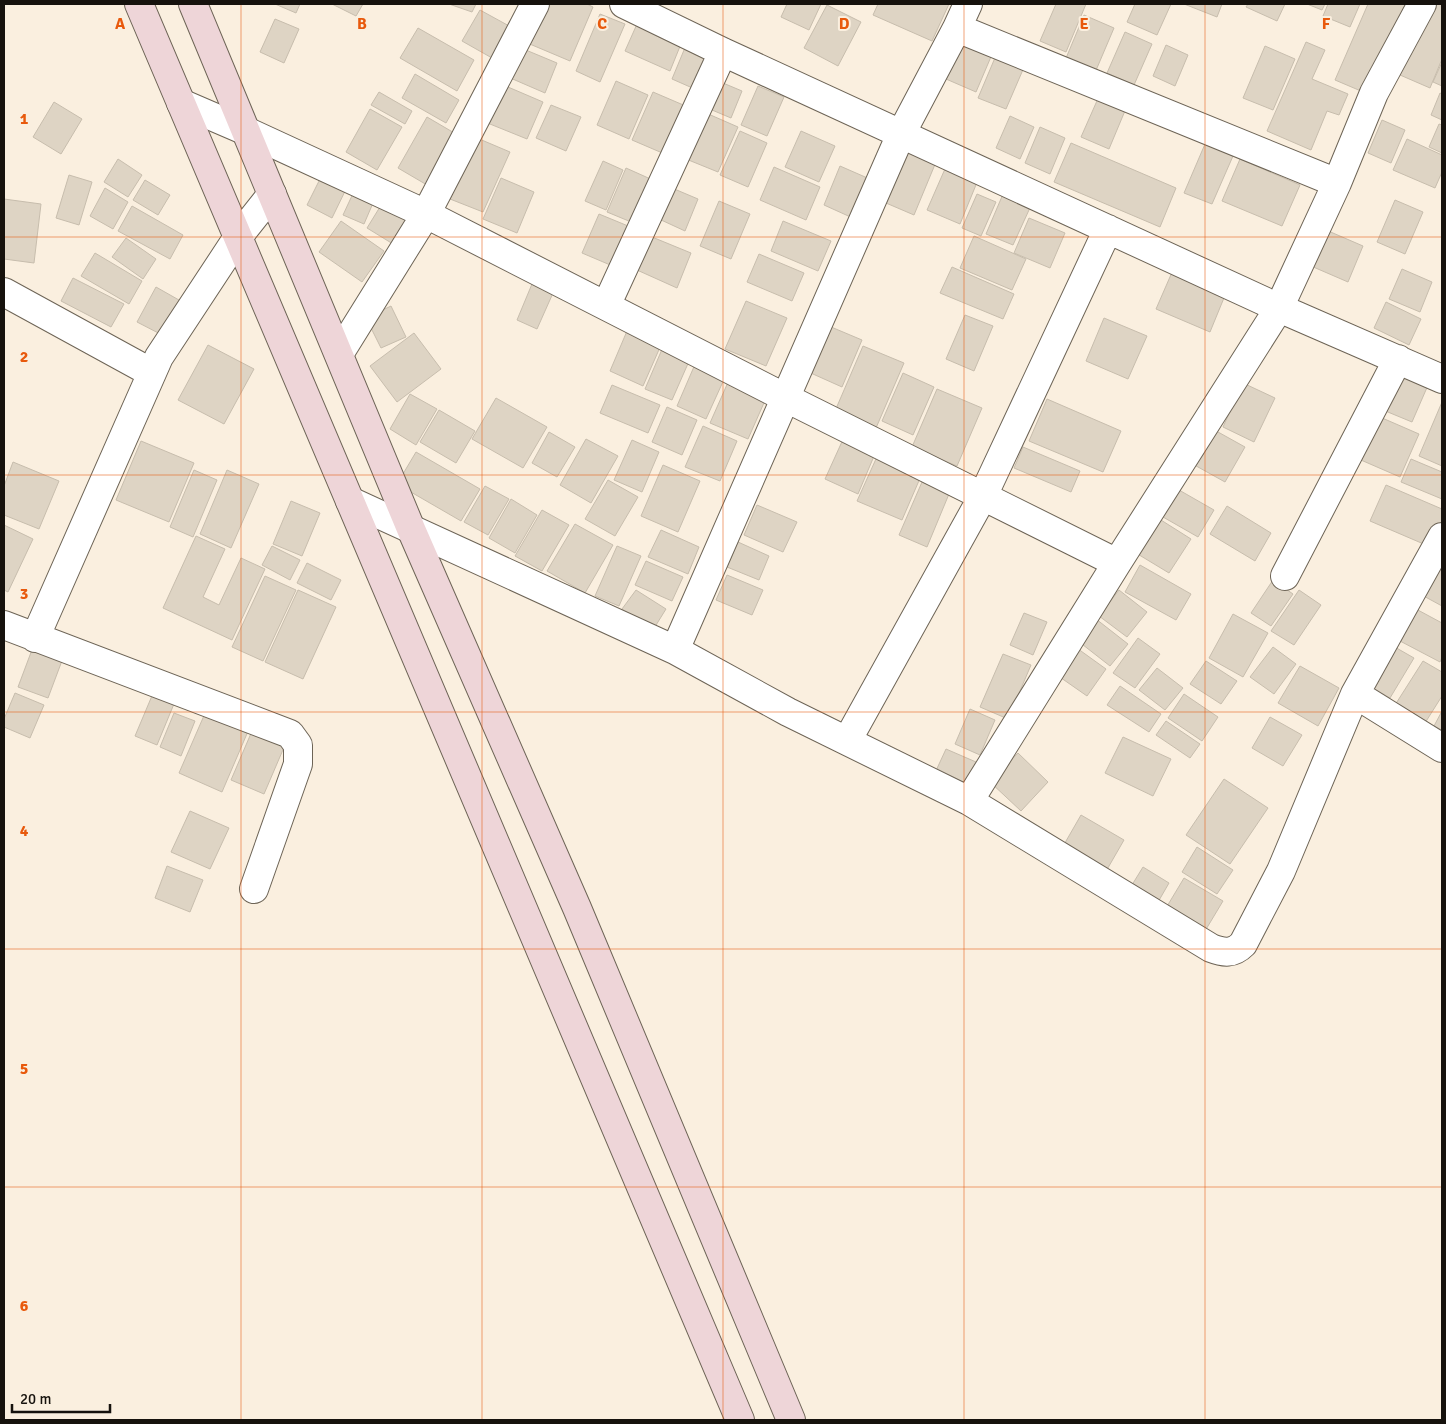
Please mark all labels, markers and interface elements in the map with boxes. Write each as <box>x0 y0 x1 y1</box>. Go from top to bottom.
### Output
text: A <box>115 14 126 34</box>
text: B <box>357 14 367 34</box>
text: C <box>597 14 607 34</box>
text: D <box>839 14 850 34</box>
text: E <box>1079 14 1089 34</box>
text: F <box>1322 14 1331 34</box>
text: 1 <box>20 109 29 129</box>
text: 2 <box>20 347 28 367</box>
text: 3 <box>20 584 28 604</box>
text: 4 <box>20 821 29 841</box>
text: 5 <box>20 1059 28 1079</box>
text: 6 <box>20 1296 29 1316</box>
scale bar <box>12 1382 110 1414</box>
text: 20 m <box>20 1390 51 1408</box>

